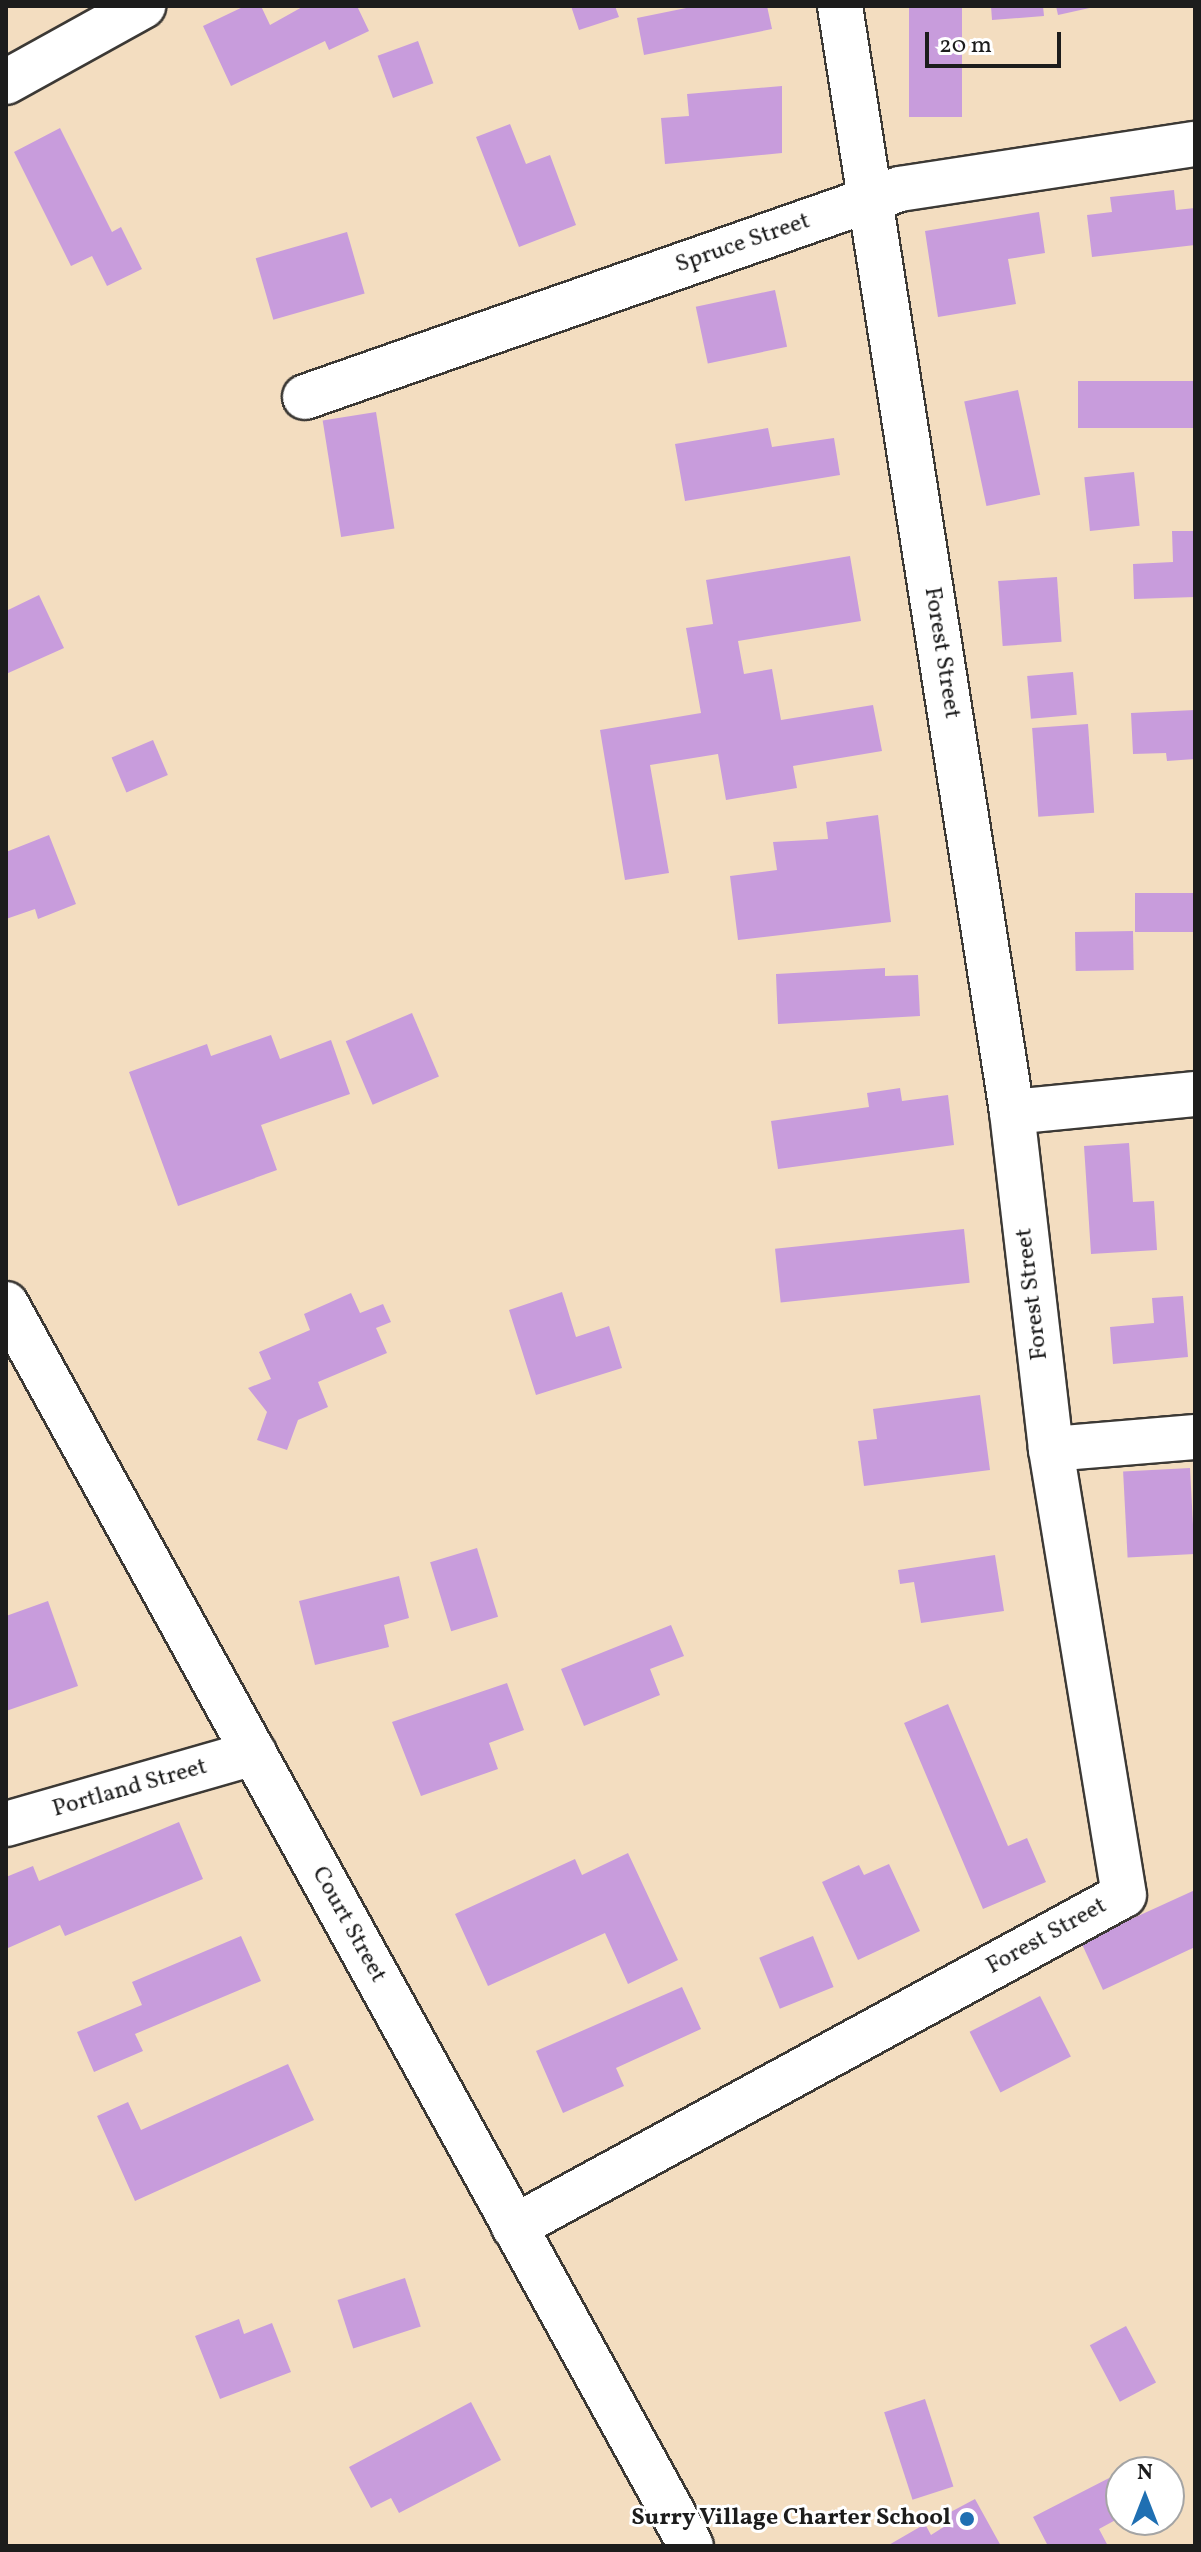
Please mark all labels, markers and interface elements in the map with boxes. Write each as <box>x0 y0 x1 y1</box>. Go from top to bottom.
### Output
scale bar <box>929 16 1065 66</box>
text: 20 m <box>939 29 992 63</box>
street label: Spruce Street <box>672 208 814 280</box>
street label: Forest Street <box>916 585 966 721</box>
street label: Forest Street <box>1011 1226 1055 1362</box>
street label: Portland Street <box>49 1753 211 1825</box>
street label: Court Street <box>304 1862 392 1988</box>
street label: Forest Street <box>982 1892 1112 1982</box>
north arrow <box>1105 2456 1185 2536</box>
text: N <box>1137 2458 1153 2489</box>
place label: Surry Village Charter School <box>630 2505 951 2533</box>
marker: Surry Village Charter School <box>958 2510 976 2528</box>

